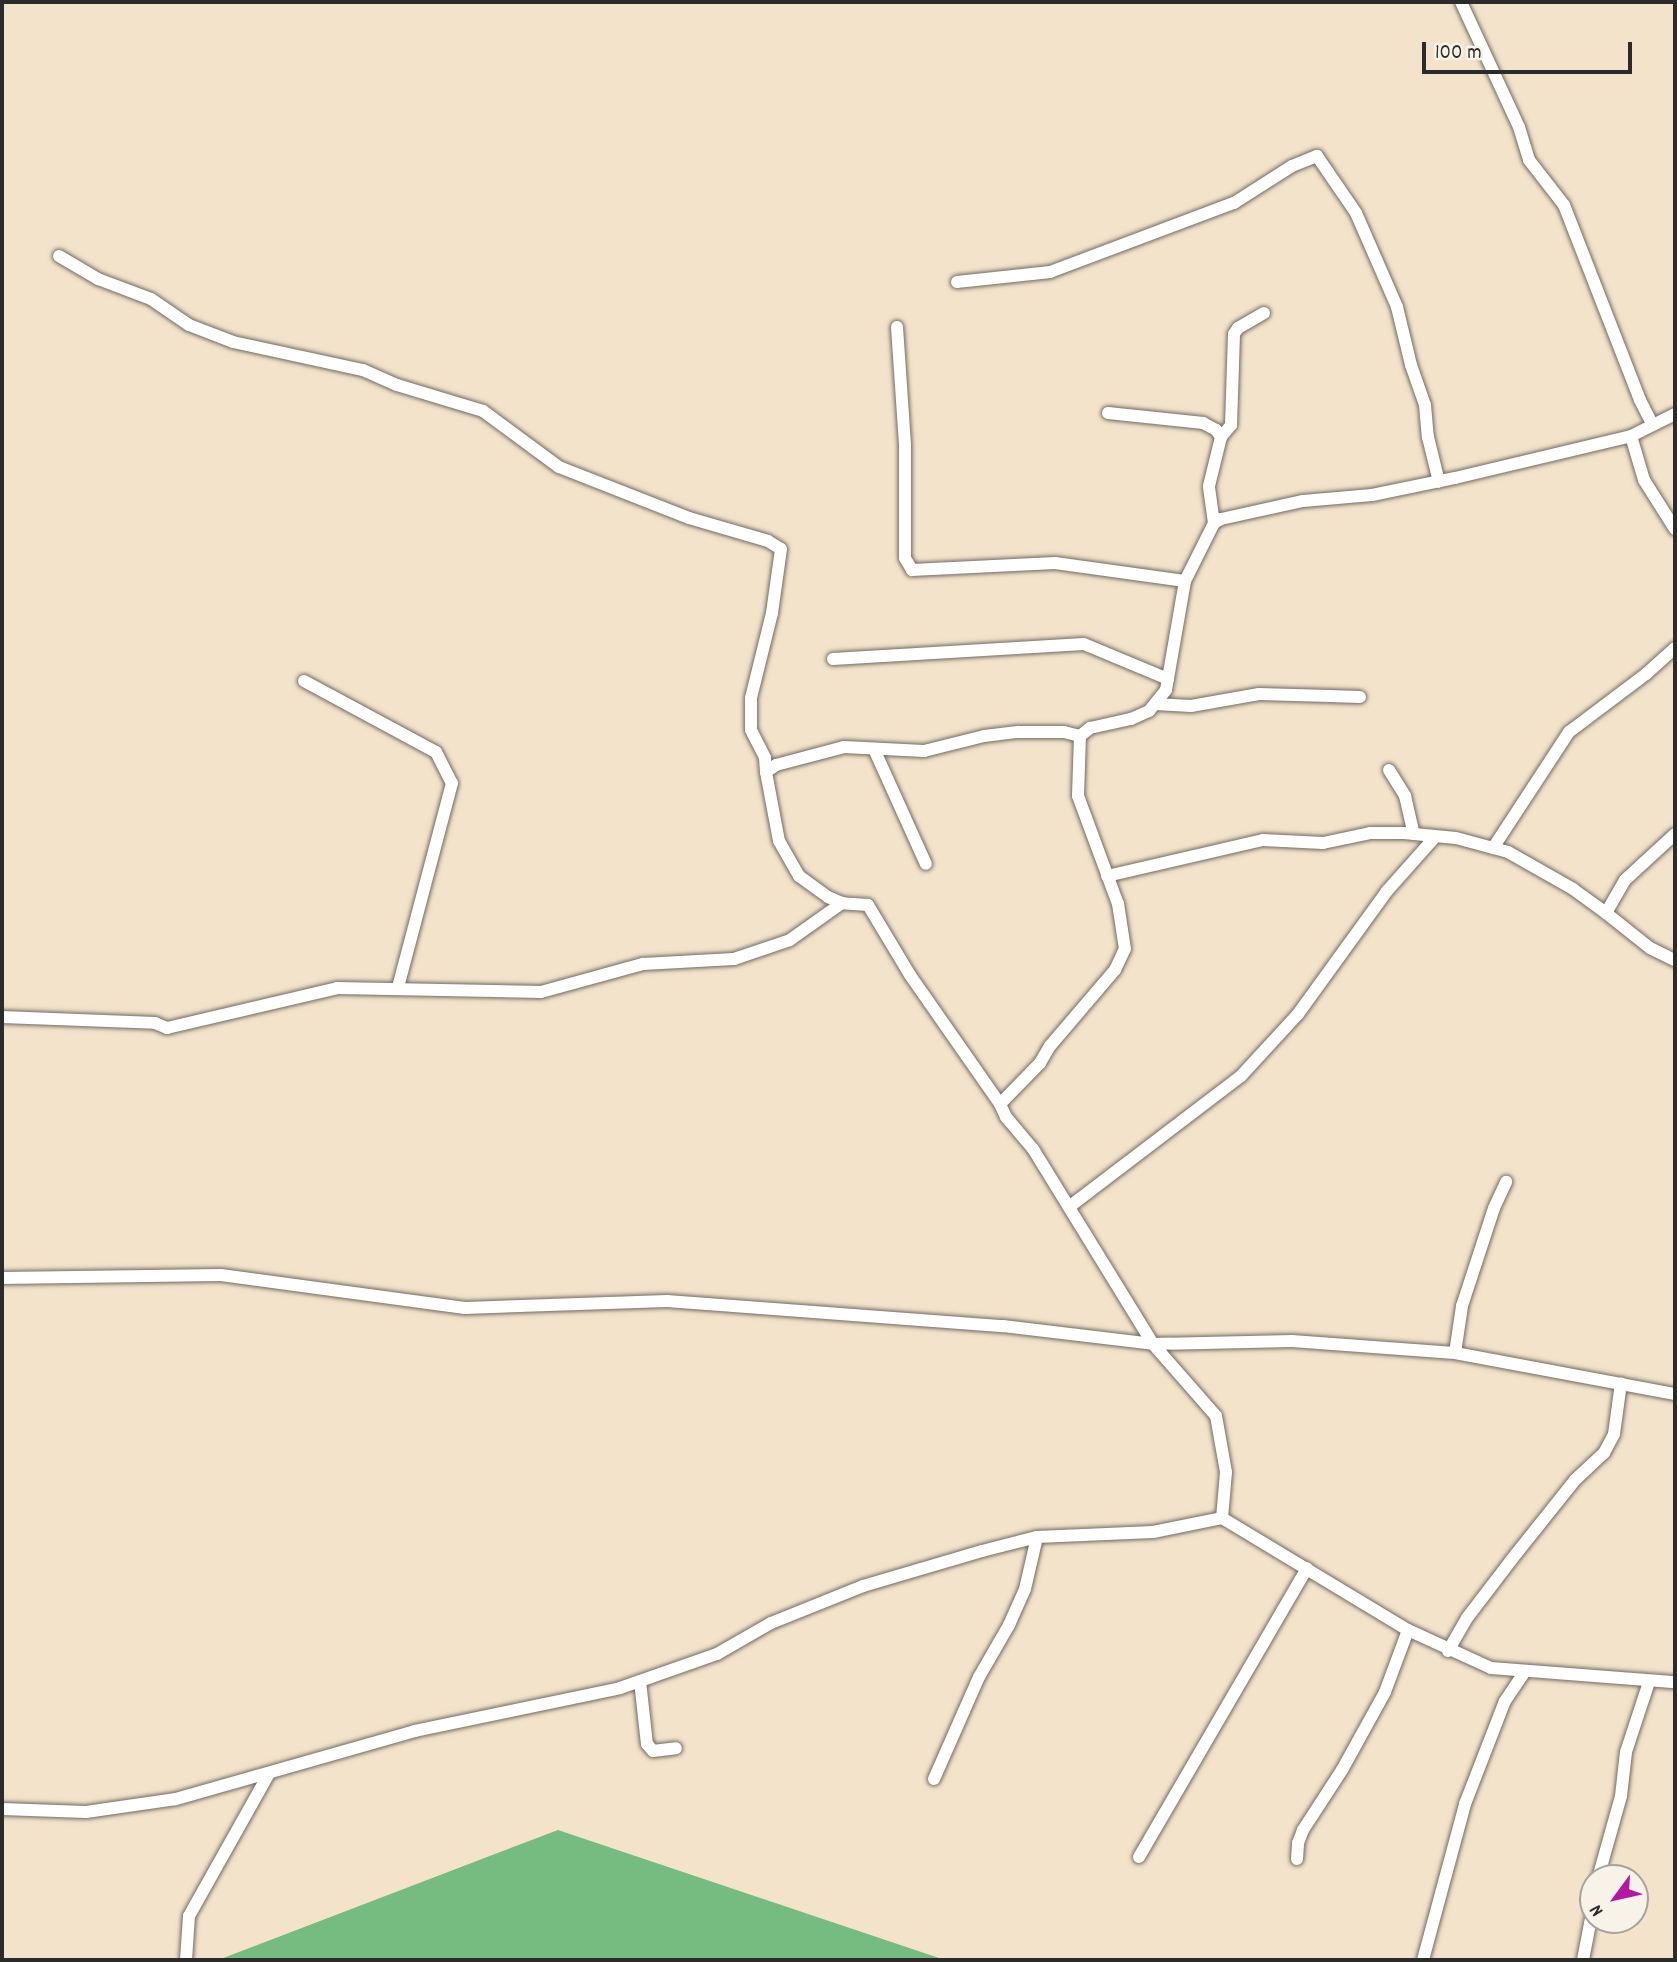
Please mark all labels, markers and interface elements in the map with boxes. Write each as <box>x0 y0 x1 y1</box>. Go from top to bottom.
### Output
scale bar <box>1425 28 1635 72</box>
text: 100 m <box>1435 39 1482 69</box>
north arrow <box>1579 1864 1649 1934</box>
text: N <box>1584 1898 1612 1921</box>

